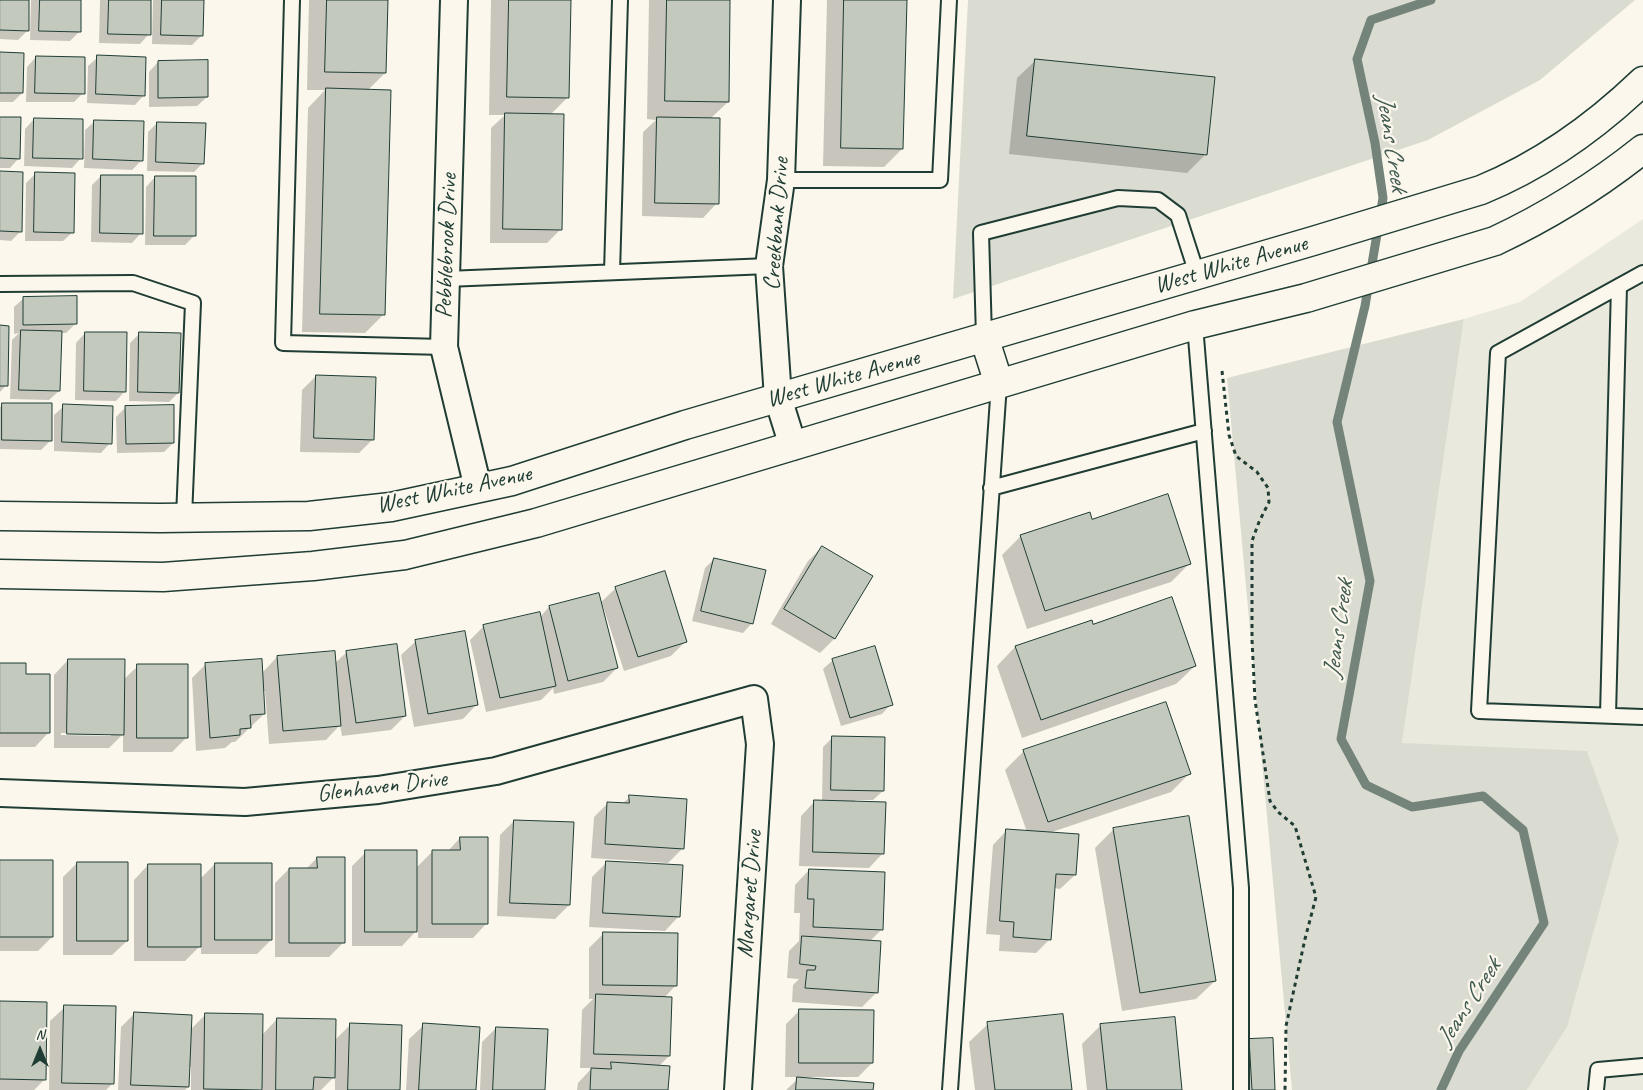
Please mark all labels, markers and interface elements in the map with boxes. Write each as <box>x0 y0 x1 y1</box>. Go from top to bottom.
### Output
water label: Jeans Creek <box>1369 92 1413 194</box>
street label: Creekbank Drive <box>758 157 796 291</box>
street label: Pebblebrook Drive <box>430 173 464 319</box>
street label: West White Avenue <box>1151 229 1311 301</box>
street label: West White Avenue <box>763 343 923 415</box>
street label: West White Avenue <box>374 460 534 520</box>
water label: Jeans Creek <box>1317 579 1361 679</box>
street label: Glenhaven Drive <box>315 765 449 809</box>
street label: Margaret Drive <box>731 829 769 959</box>
water label: Jeans Creek <box>1430 954 1508 1052</box>
north arrow <box>15 1025 65 1075</box>
text: N <box>36 1026 44 1043</box>

